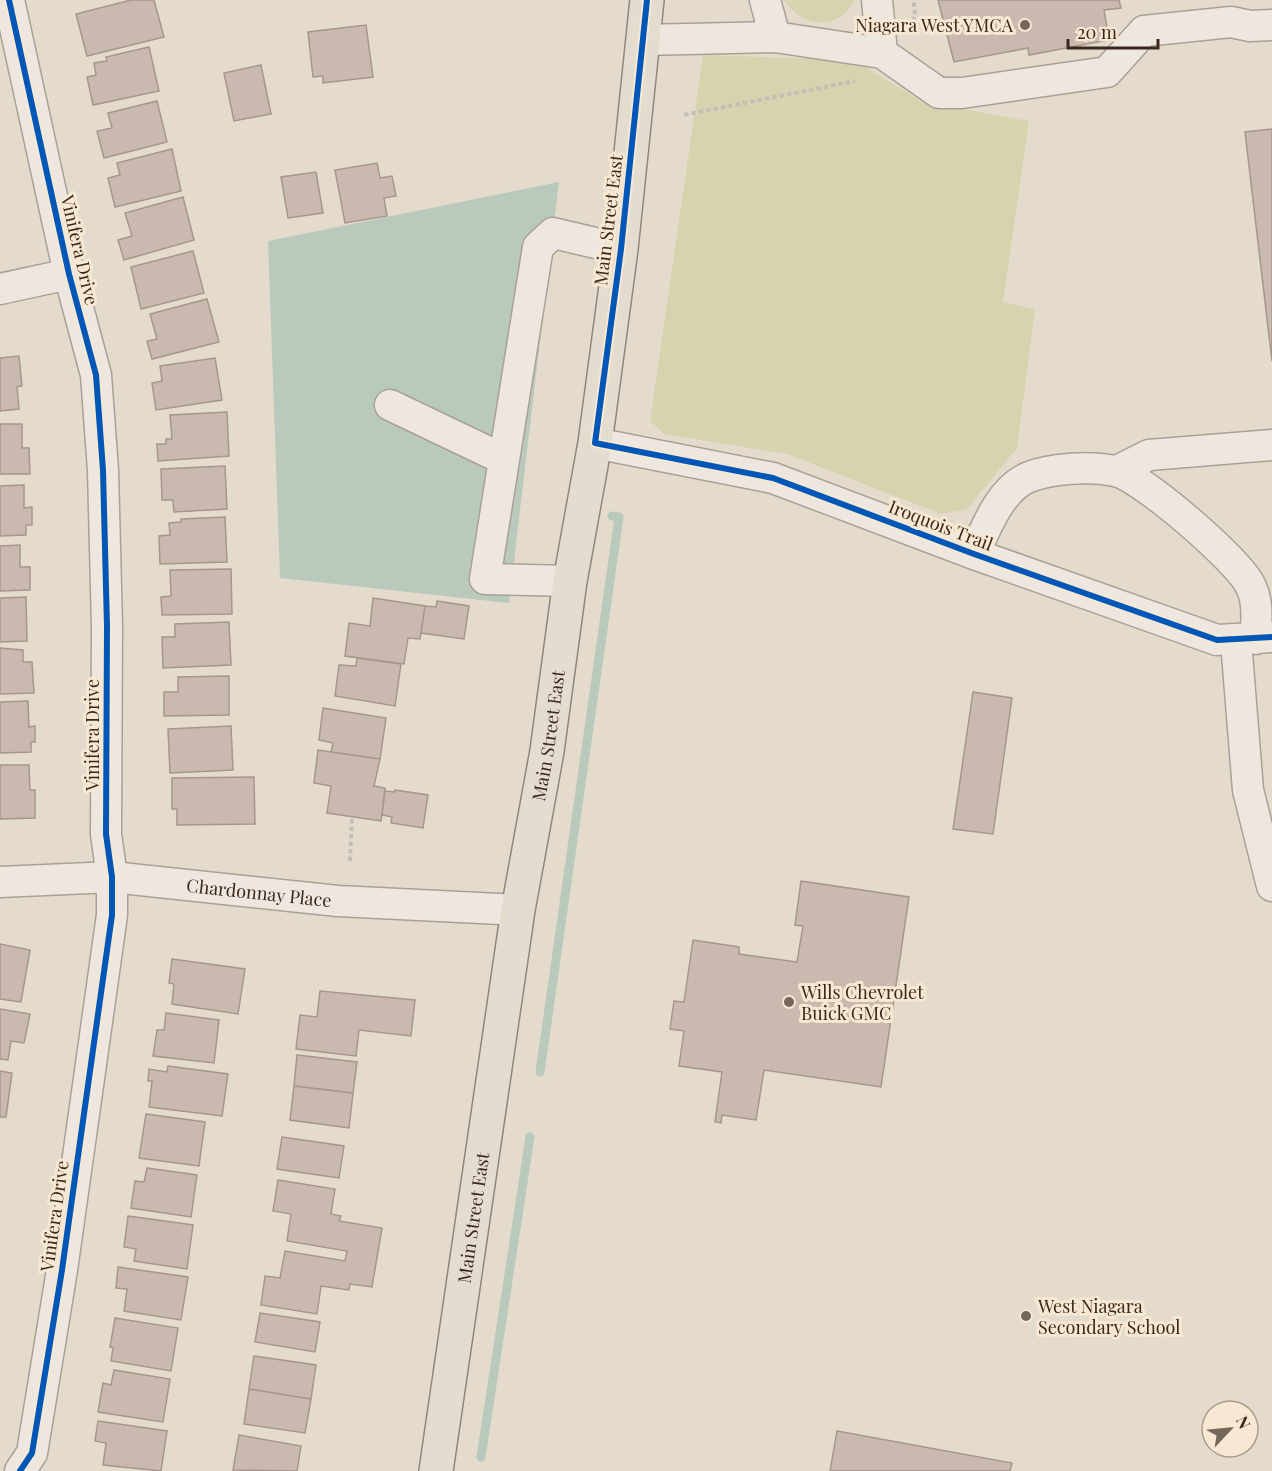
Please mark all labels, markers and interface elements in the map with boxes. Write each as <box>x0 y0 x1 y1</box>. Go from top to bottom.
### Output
scale bar <box>1068 12 1158 50</box>
place label: Niagara West YMCA <box>855 13 1014 37</box>
marker: Niagara West YMCA <box>1018 18 1032 32</box>
text: 20 m <box>1077 20 1117 44</box>
street label: Main Street East <box>588 152 628 287</box>
street label: Vinifera Drive <box>55 192 104 307</box>
street label: Iroquois Trail <box>885 494 997 556</box>
street label: Main Street East <box>526 668 570 803</box>
street label: Vinifera Drive <box>80 679 104 792</box>
street label: Chardonnay Place <box>185 873 333 912</box>
place label: Wills Chevrolet Buick GMC <box>800 980 924 1025</box>
marker: Wills Chevrolet Buick GMC <box>782 995 796 1009</box>
street label: Main Street East <box>452 1150 495 1285</box>
street label: Vinifera Drive <box>34 1159 74 1274</box>
place label: West Niagara Secondary School <box>1037 1294 1180 1339</box>
marker: West Niagara Secondary School <box>1019 1309 1033 1323</box>
north arrow <box>1200 1399 1260 1459</box>
text: N <box>1232 1412 1256 1432</box>

